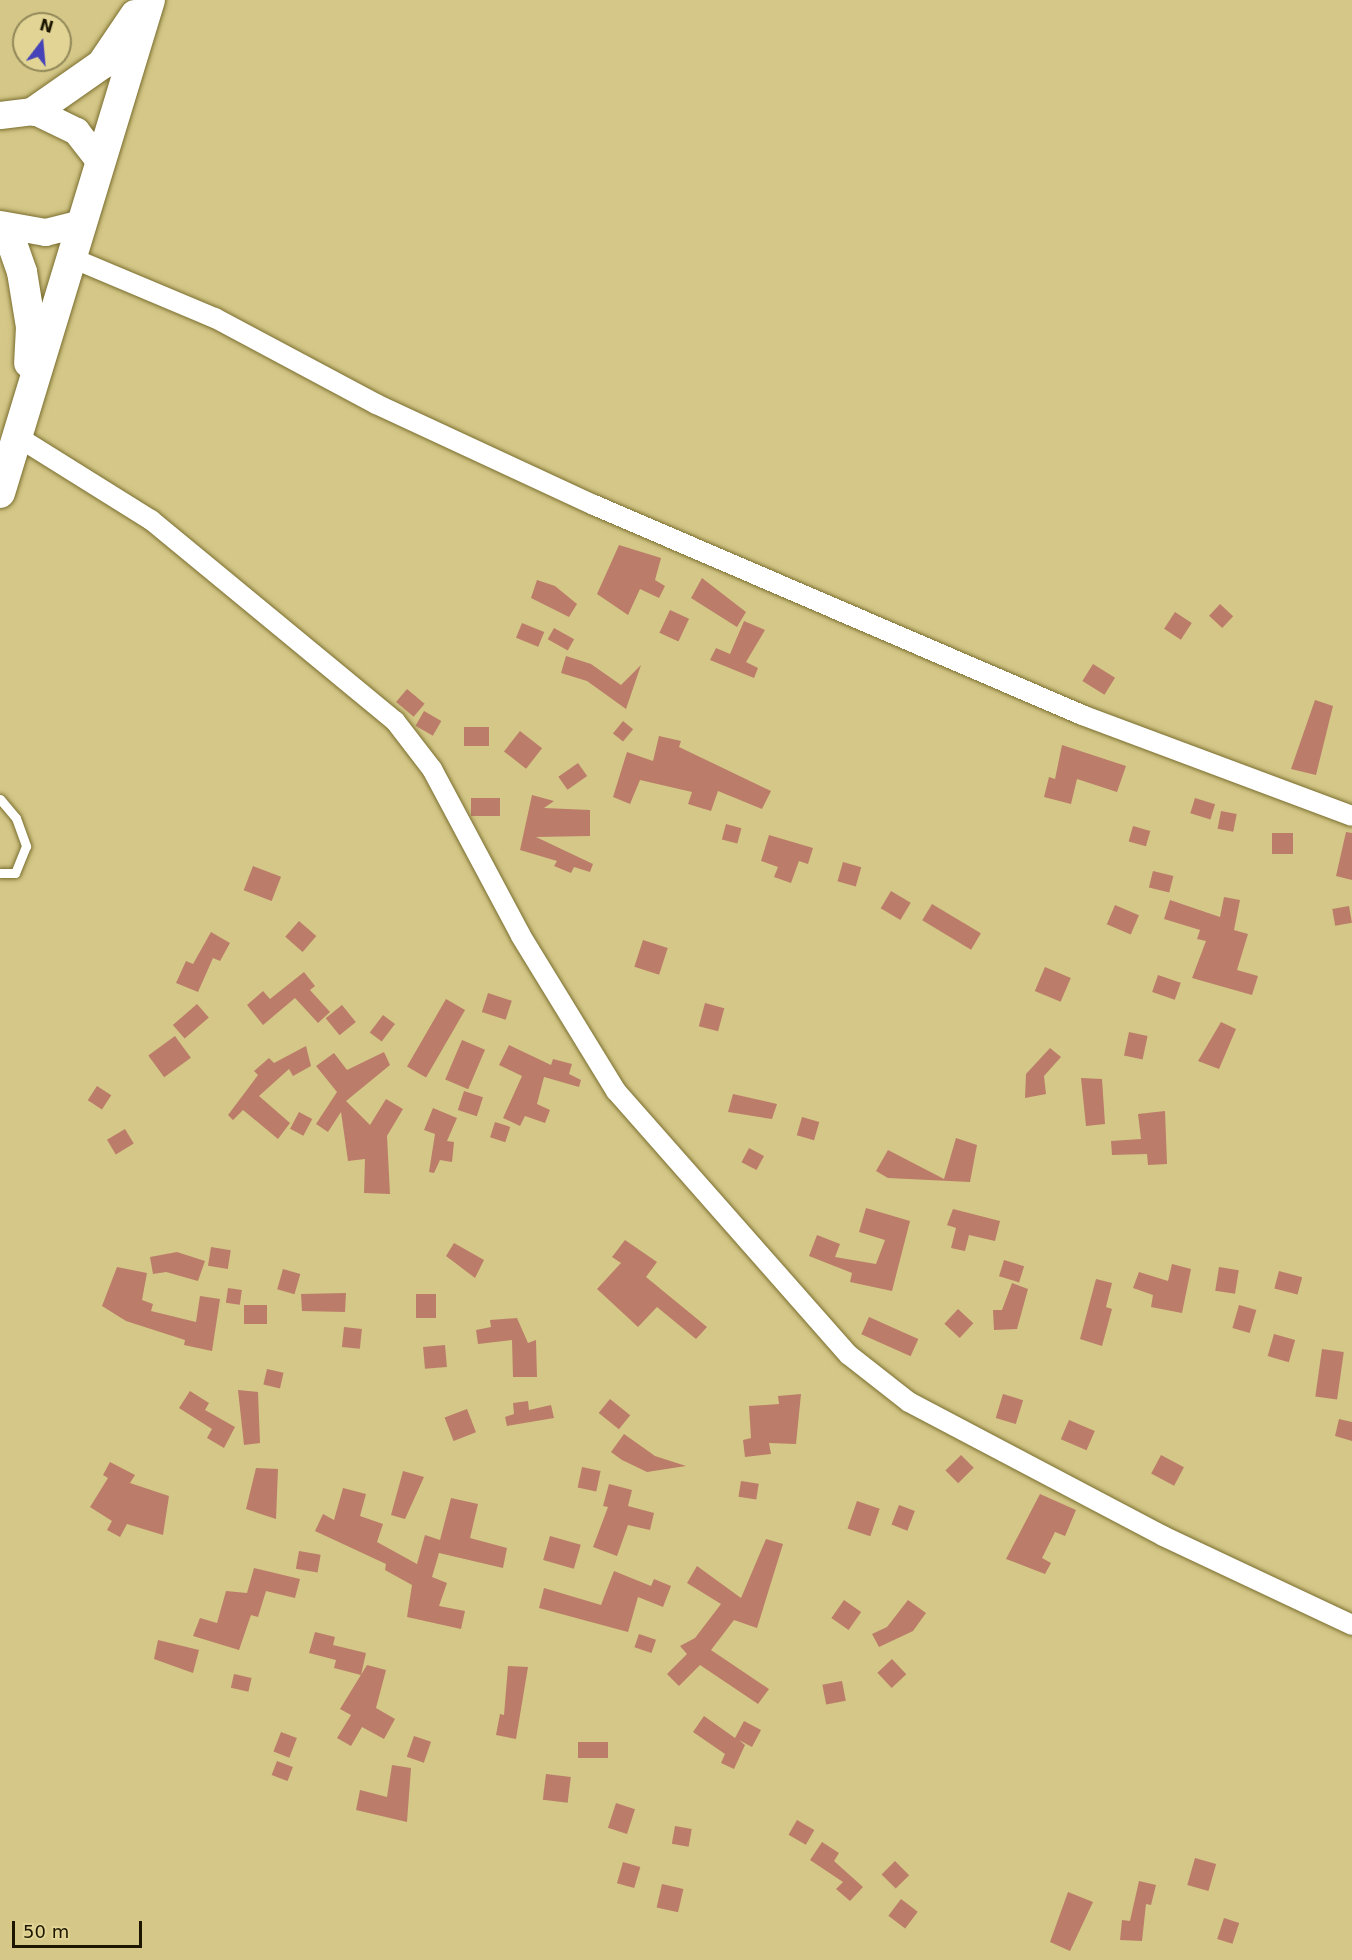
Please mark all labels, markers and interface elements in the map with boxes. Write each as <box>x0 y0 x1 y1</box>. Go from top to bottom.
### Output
north arrow <box>12 12 72 72</box>
text: N <box>37 15 56 37</box>
scale bar <box>15 1909 146 1947</box>
text: 50 m <box>23 1921 69 1942</box>

